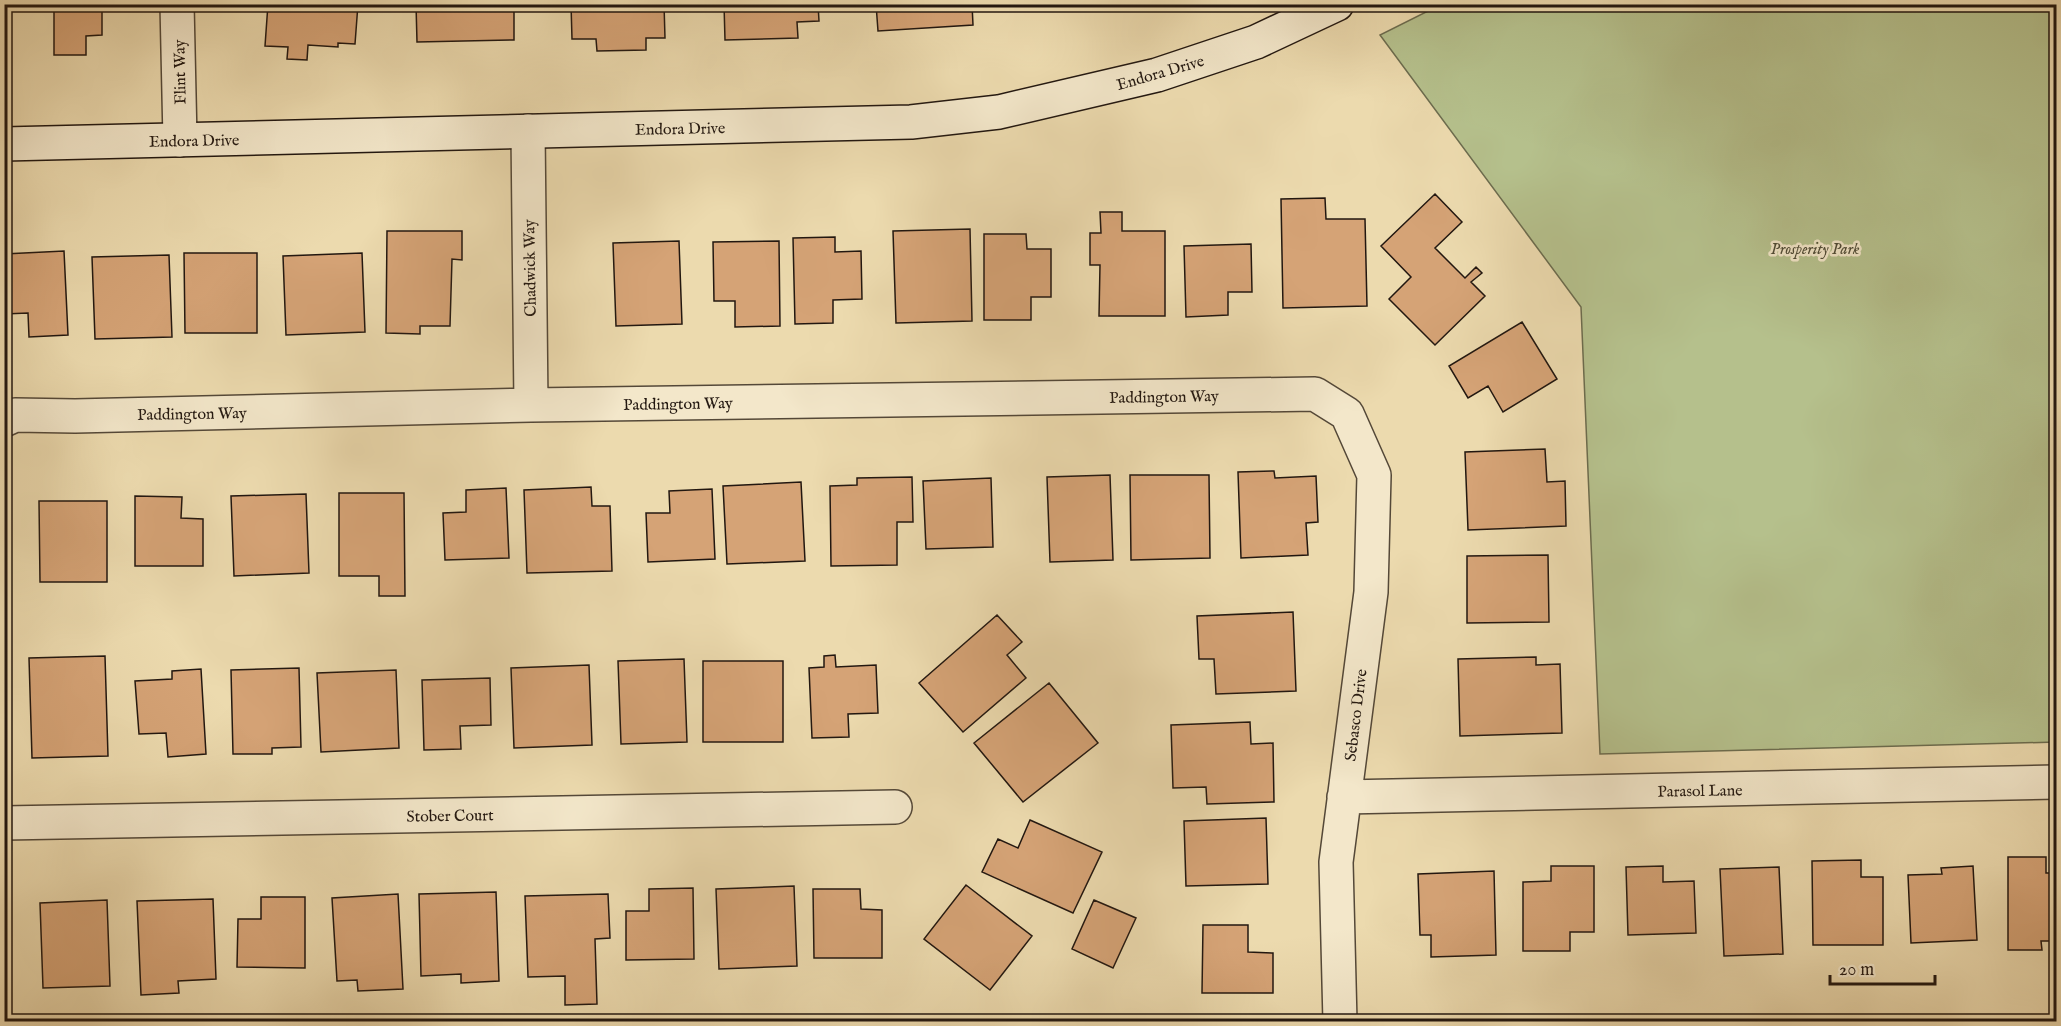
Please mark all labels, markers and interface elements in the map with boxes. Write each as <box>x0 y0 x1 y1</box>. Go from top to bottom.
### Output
street label: Flint Way <box>170 39 192 105</box>
street label: Endora Drive <box>1114 52 1207 96</box>
street label: Endora Drive <box>635 119 725 141</box>
street label: Endora Drive <box>149 131 239 153</box>
street label: Chadwick Way <box>520 219 542 317</box>
park label: Prosperity Park <box>1771 240 1860 260</box>
street label: Paddington Way <box>1109 387 1219 409</box>
street label: Paddington Way <box>623 394 733 416</box>
street label: Paddington Way <box>137 404 247 426</box>
street label: Sebasco Drive <box>1341 668 1373 763</box>
street label: Parasol Lane <box>1657 781 1743 803</box>
street label: Stober Court <box>406 806 494 828</box>
scale bar <box>1830 948 1935 986</box>
text: 20 m <box>1839 959 1874 982</box>

